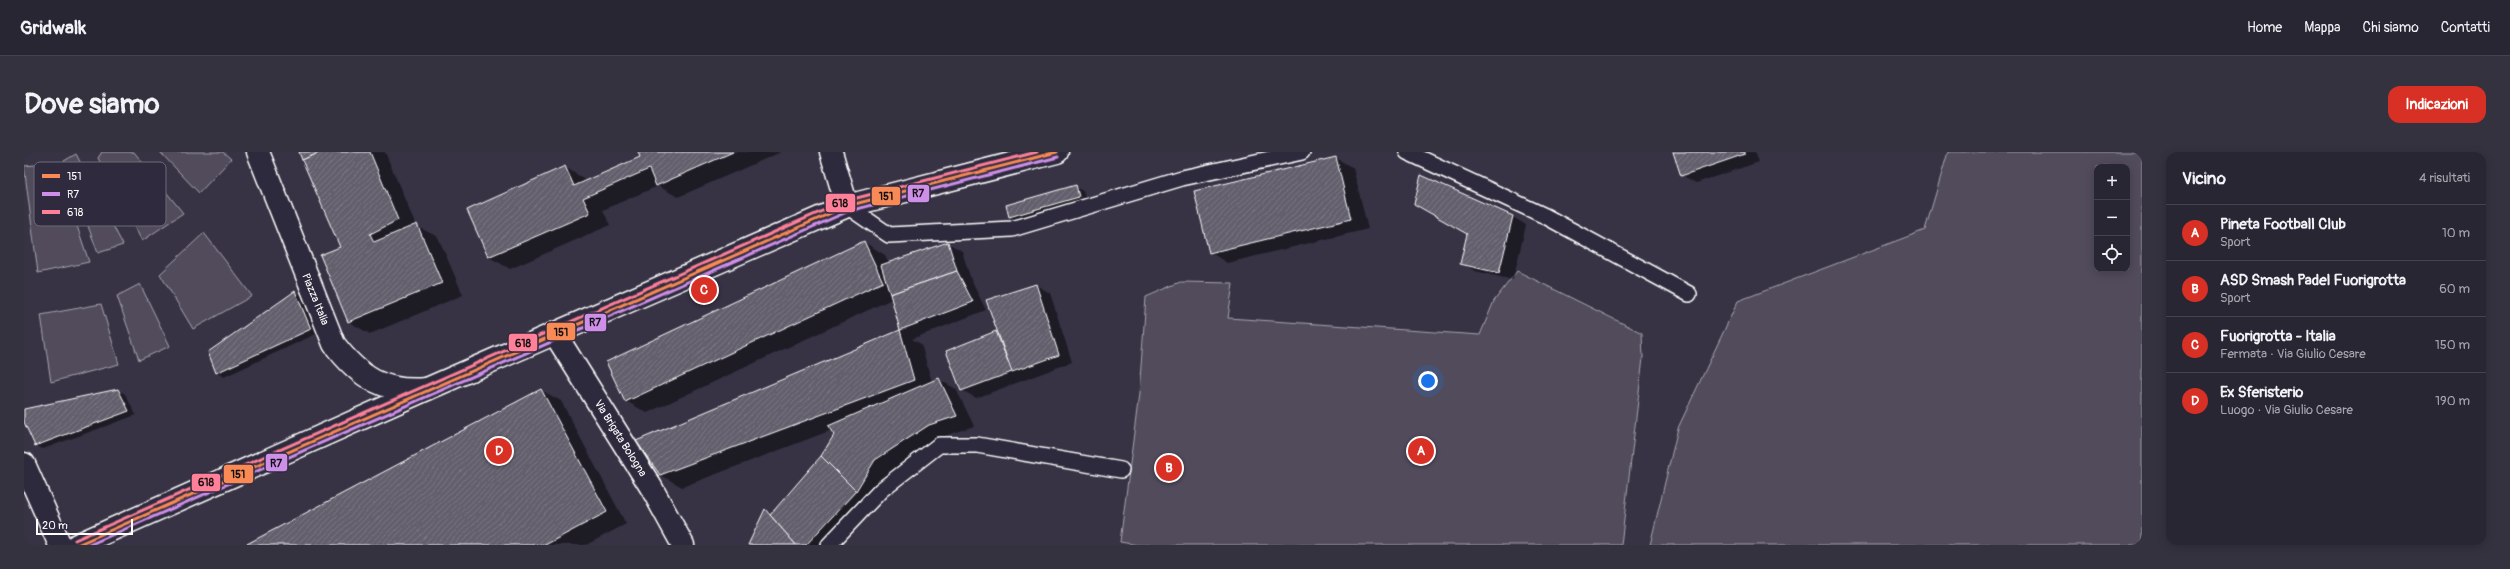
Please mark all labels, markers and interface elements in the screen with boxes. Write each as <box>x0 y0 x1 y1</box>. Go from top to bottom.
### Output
text: Gridwalk <box>20 16 86 40</box>
text: Home <box>2247 19 2282 36</box>
text: Mappa <box>2304 19 2341 36</box>
text: Chi siamo <box>2363 19 2419 36</box>
text: Contatti <box>2441 19 2490 36</box>
button: Indicazioni <box>2388 86 2486 123</box>
text: Dove siamo <box>24 87 160 122</box>
legend <box>34 162 166 226</box>
map controls <box>2094 164 2130 272</box>
button: + <box>2094 164 2130 200</box>
text: Vicino <box>2182 168 2226 189</box>
text: 151 <box>67 170 82 183</box>
text: 4 risultati <box>2419 170 2470 186</box>
line badge: R7 <box>907 184 930 203</box>
line badge: 151 <box>871 186 901 206</box>
text: R7 <box>912 187 924 200</box>
text: R7 <box>67 188 79 201</box>
text: 151 <box>879 190 893 203</box>
line badge: 618 <box>825 193 856 213</box>
text: 618 <box>832 197 849 210</box>
button: − <box>2094 200 2130 236</box>
text: 618 <box>67 206 84 219</box>
text: Pineta Football Club <box>2220 215 2346 234</box>
text: A <box>2191 225 2199 241</box>
text: 10 m <box>2442 225 2470 241</box>
text: Sport <box>2220 234 2251 250</box>
button: locate <box>2094 236 2130 272</box>
text: ASD Smash Padel Fuorigrotta <box>2220 271 2406 290</box>
street label: Piazza Italia <box>299 272 332 327</box>
pin: C <box>691 275 717 305</box>
text: B <box>2191 281 2199 297</box>
text: 60 m <box>2439 281 2470 297</box>
text: Sport <box>2220 290 2251 306</box>
line badge: R7 <box>584 313 607 332</box>
text: R7 <box>589 316 601 329</box>
line badge: 151 <box>546 322 576 341</box>
text: 151 <box>554 326 568 339</box>
text: Fuorigrotta - Italia <box>2220 327 2336 346</box>
line badge: 618 <box>508 333 538 352</box>
text: 618 <box>515 337 532 350</box>
text: C <box>2191 337 2199 353</box>
text: 150 m <box>2435 337 2470 353</box>
text: Fermata · Via Giulio Cesare <box>2220 346 2366 362</box>
your location <box>1418 371 1438 391</box>
text: Ex Sferisterio <box>2220 383 2303 402</box>
text: D <box>2191 393 2199 409</box>
text: 190 m <box>2435 393 2470 409</box>
street label: Via Brigata Bologna <box>592 398 649 479</box>
text: Luogo · Via Giulio Cesare <box>2220 402 2353 418</box>
pin: D <box>486 436 512 466</box>
pin: A <box>1408 436 1434 466</box>
line badge: R7 <box>265 453 288 472</box>
pin: B <box>1156 453 1182 483</box>
text: R7 <box>270 457 282 470</box>
line badge: 151 <box>223 464 254 484</box>
text: 151 <box>231 468 245 481</box>
line badge: 618 <box>191 473 221 492</box>
text: 618 <box>198 476 215 489</box>
scale bar <box>36 517 133 536</box>
text: 20 m <box>42 519 68 532</box>

